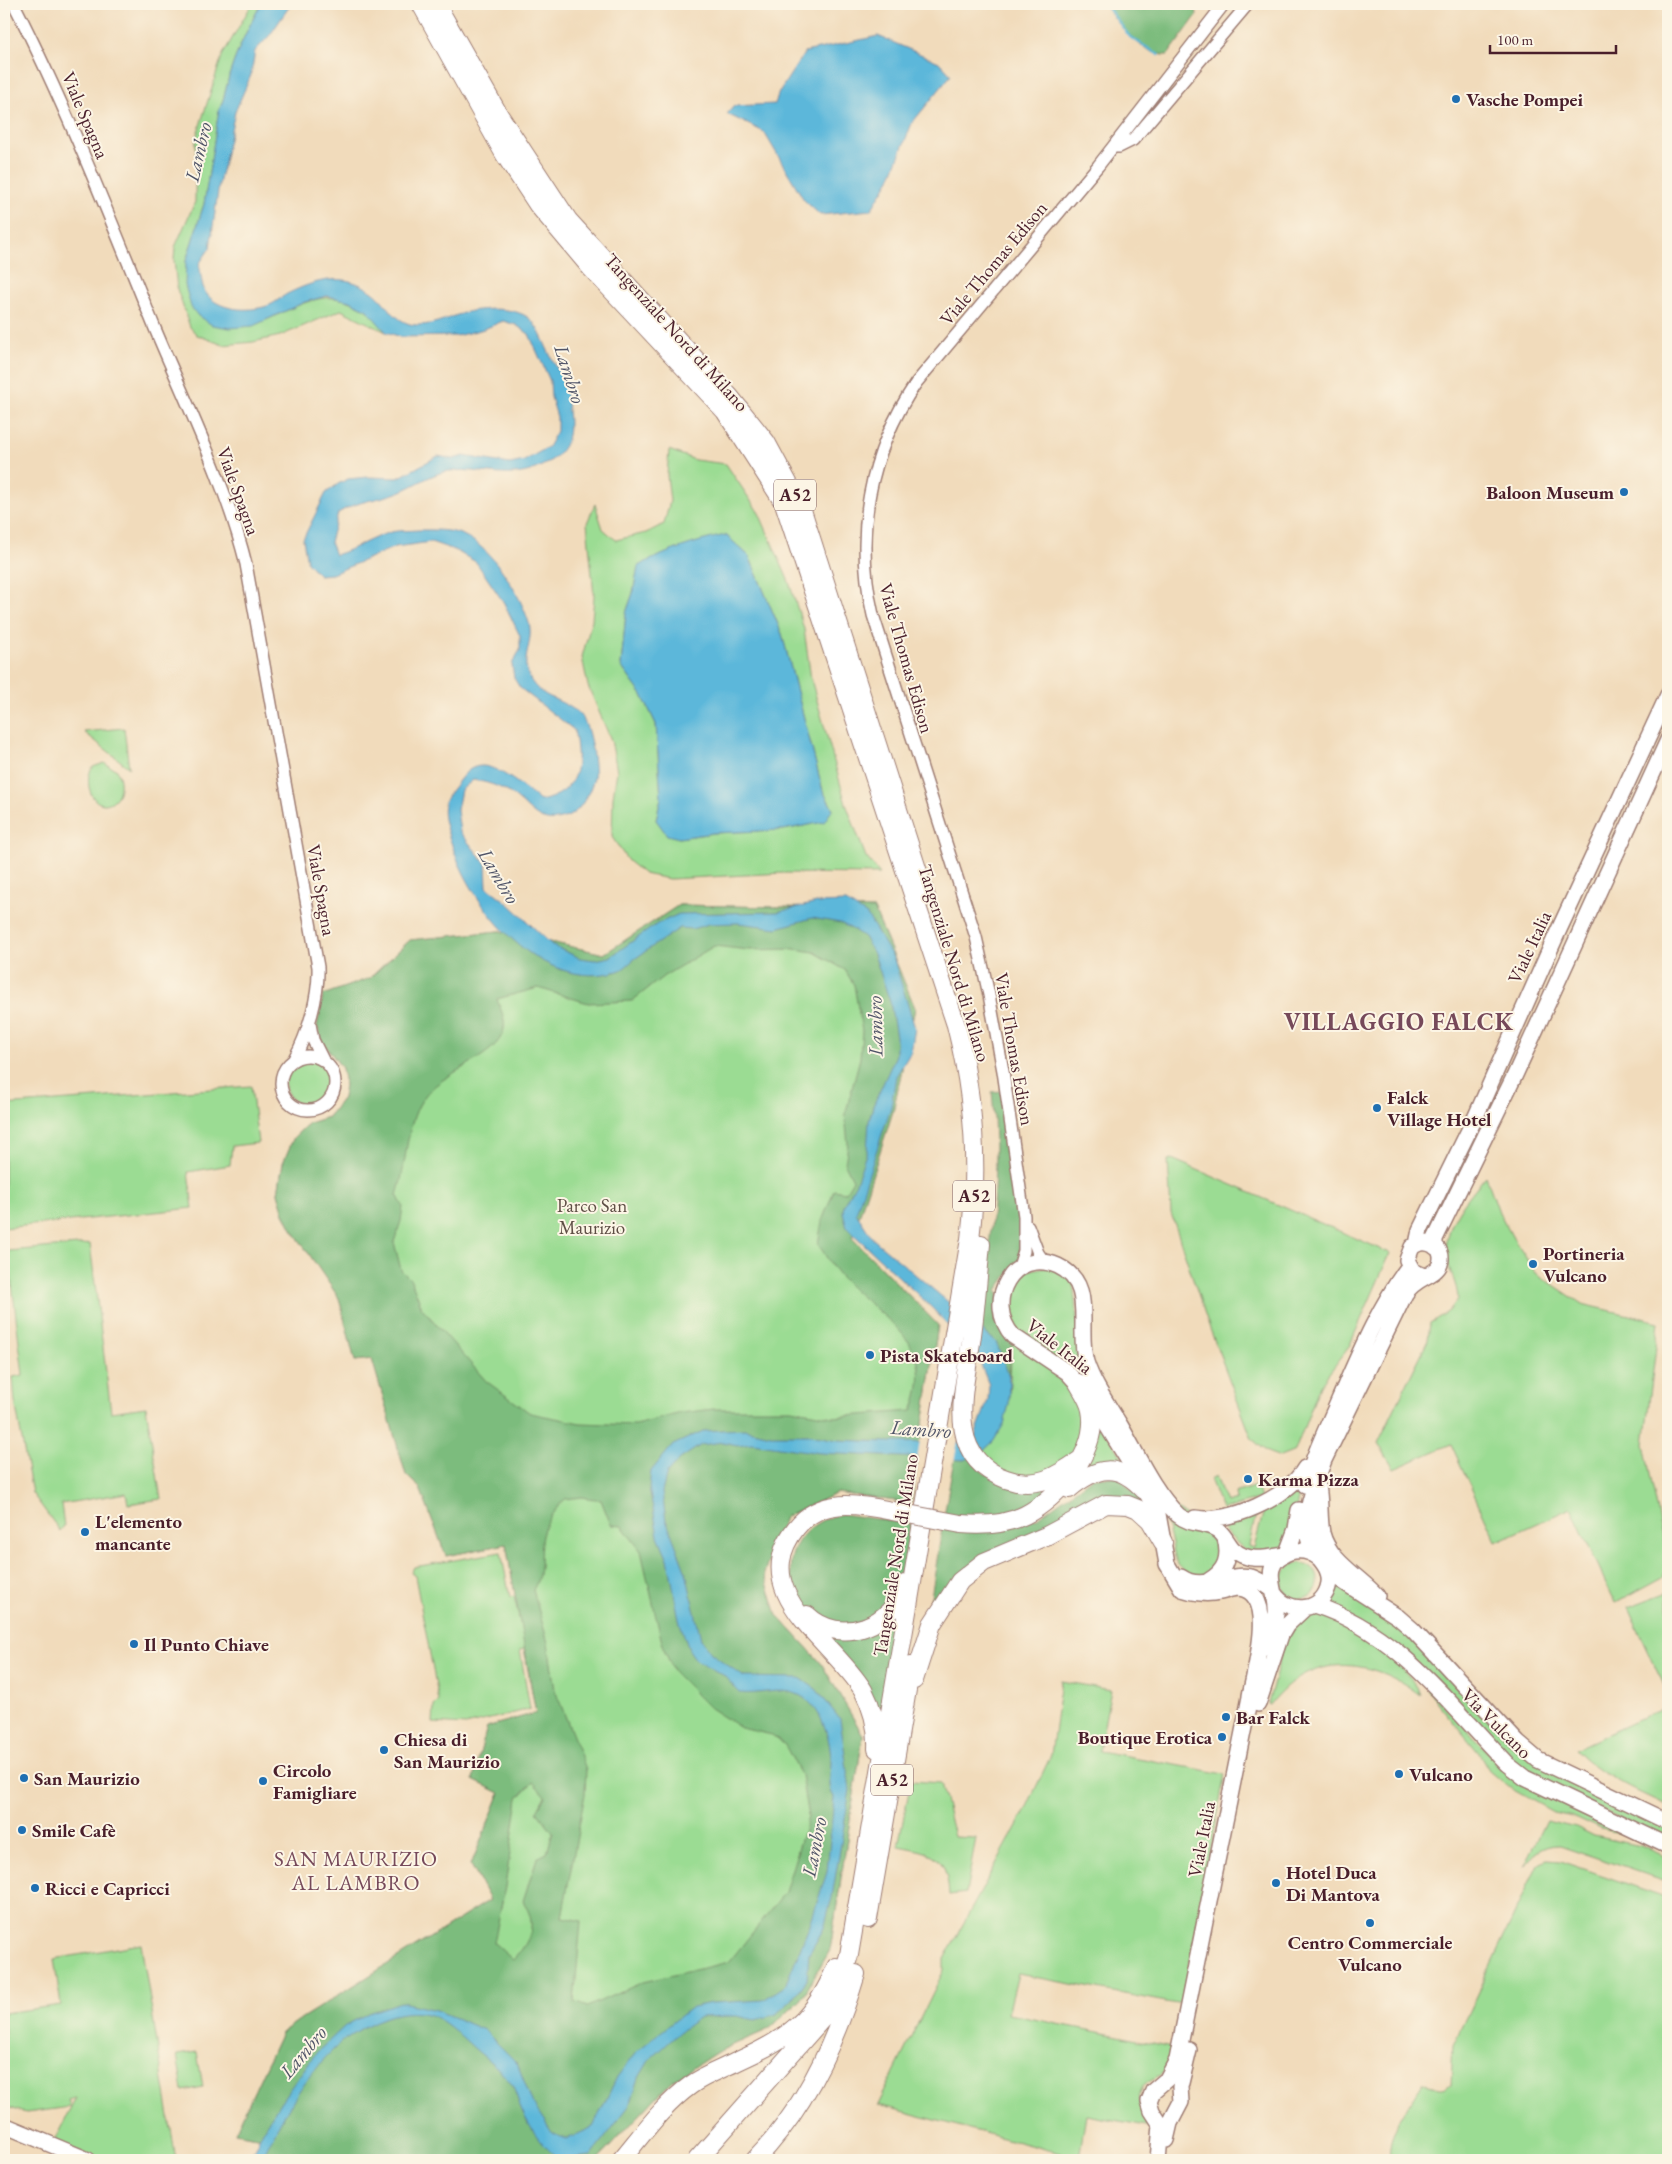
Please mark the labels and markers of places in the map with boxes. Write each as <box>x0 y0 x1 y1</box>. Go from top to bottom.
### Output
place label: Vasche Pompei <box>1466 87 1583 112</box>
marker: Vasche Pompei <box>1450 93 1462 105</box>
place label: Baloon Museum <box>1486 480 1615 505</box>
marker: Baloon Museum <box>1618 486 1630 498</box>
place label: Falck Village Hotel <box>1387 1085 1492 1132</box>
marker: Falck Village Hotel <box>1371 1102 1383 1114</box>
place label: Portineria Vulcano <box>1543 1241 1625 1288</box>
marker: Portineria Vulcano <box>1527 1258 1539 1270</box>
place label: Pista Skateboard <box>880 1343 1014 1368</box>
marker: Pista Skateboard <box>864 1349 876 1361</box>
place label: Karma Pizza <box>1258 1467 1360 1492</box>
marker: Karma Pizza <box>1242 1473 1254 1485</box>
place label: L'elemento mancante <box>95 1509 182 1556</box>
marker: L'elemento mancante <box>79 1526 91 1538</box>
place label: Il Punto Chiave <box>144 1632 269 1657</box>
marker: Il Punto Chiave <box>128 1638 140 1650</box>
place label: Bar Falck <box>1236 1705 1311 1730</box>
marker: Bar Falck <box>1220 1711 1232 1723</box>
place label: Boutique Erotica <box>1078 1725 1213 1750</box>
place label: Chiesa di San Maurizio <box>394 1727 500 1774</box>
marker: Boutique Erotica <box>1216 1731 1228 1743</box>
marker: Chiesa di San Maurizio <box>378 1744 390 1756</box>
place label: Circolo Famigliare <box>273 1758 357 1805</box>
place label: Vulcano <box>1409 1762 1473 1787</box>
place label: San Maurizio <box>34 1766 140 1791</box>
marker: Vulcano <box>1393 1768 1405 1780</box>
marker: San Maurizio <box>18 1772 30 1784</box>
marker: Circolo Famigliare <box>257 1775 269 1787</box>
place label: Smile Cafè <box>32 1818 116 1843</box>
marker: Smile Cafè <box>16 1824 28 1836</box>
place label: Hotel Duca Di Mantova <box>1286 1860 1381 1907</box>
place label: Ricci e Capricci <box>45 1876 170 1901</box>
marker: Hotel Duca Di Mantova <box>1270 1877 1282 1889</box>
marker: Ricci e Capricci <box>29 1882 41 1894</box>
marker: Centro Commerciale Vulcano <box>1364 1917 1376 1929</box>
place label: Centro Commerciale Vulcano <box>1288 1930 1452 1977</box>

